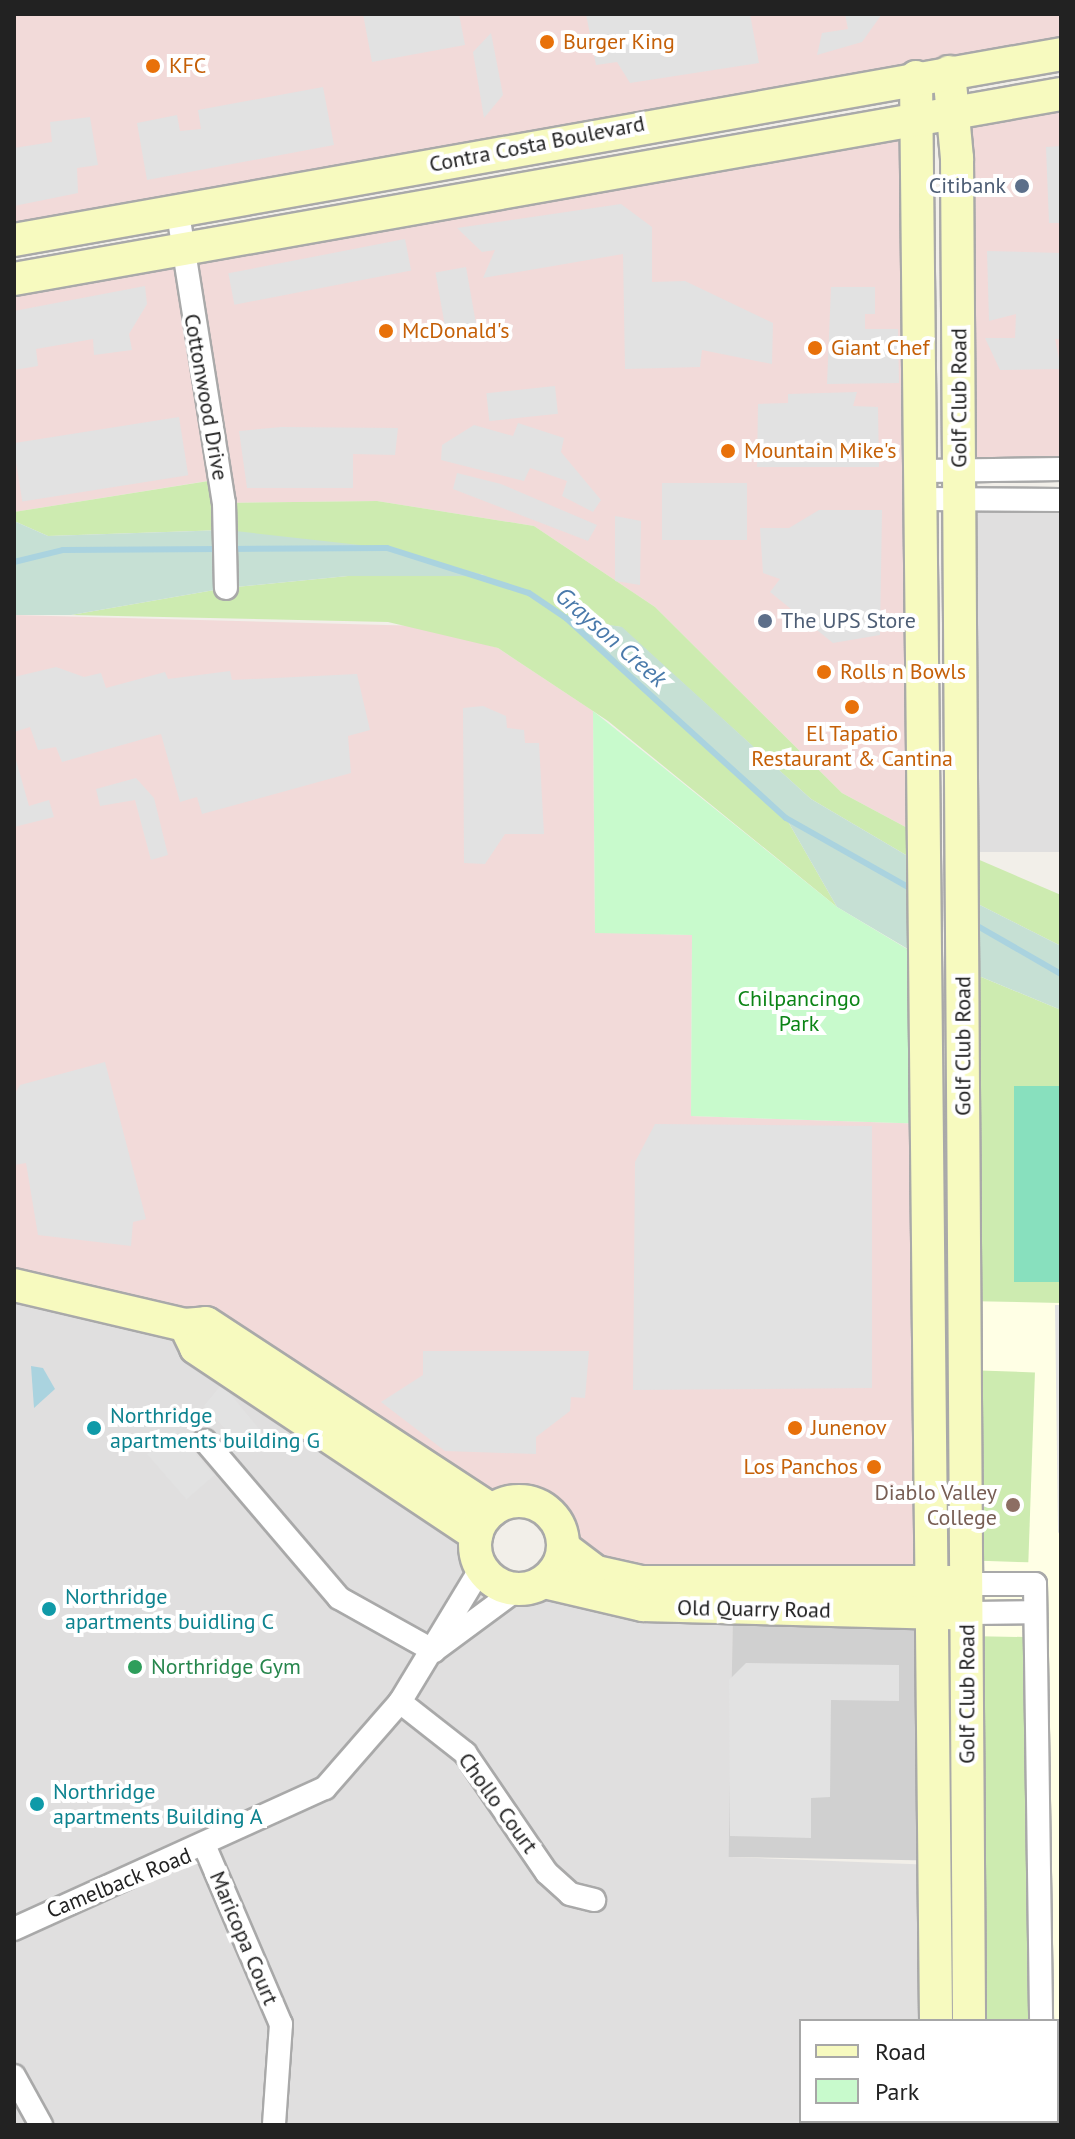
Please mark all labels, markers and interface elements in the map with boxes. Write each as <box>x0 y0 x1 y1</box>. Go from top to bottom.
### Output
place label: Burger King <box>563 29 675 55</box>
marker: Burger King <box>538 33 556 51</box>
place label: KFC <box>169 53 206 79</box>
marker: KFC <box>144 57 162 75</box>
street label: Contra Costa Boulevard <box>427 110 647 178</box>
place label: Citibank <box>929 173 1006 199</box>
marker: Citibank <box>1013 177 1031 195</box>
street label: Cottonwood Drive <box>178 312 234 482</box>
place label: McDonald's <box>402 318 509 344</box>
marker: McDonald's <box>377 322 395 340</box>
street label: Golf Club Road <box>946 328 972 468</box>
place label: Giant Chef <box>831 335 929 361</box>
marker: Giant Chef <box>806 339 824 357</box>
place label: Mountain Mike's <box>744 438 896 464</box>
marker: Mountain Mike's <box>719 442 737 460</box>
water label: Grayson Creek <box>550 581 672 693</box>
place label: The UPS Store <box>781 608 916 634</box>
marker: The UPS Store <box>756 612 774 630</box>
place label: Rolls n Bowls <box>840 659 966 685</box>
marker: Rolls n Bowls <box>815 663 833 681</box>
marker: El Tapatio Restaurant & Cantina <box>843 698 861 716</box>
place label: El Tapatio Restaurant & Cantina <box>751 720 953 772</box>
street label: Golf Club Road <box>950 976 976 1116</box>
park label: Chilpancingo Park <box>737 985 861 1036</box>
place label: Northridge apartments building G <box>110 1402 320 1454</box>
place label: Junenov <box>811 1415 887 1441</box>
marker: Northridge apartments building G <box>85 1419 103 1437</box>
marker: Junenov <box>786 1419 804 1437</box>
place label: Los Panchos <box>744 1454 858 1480</box>
marker: Los Panchos <box>865 1458 883 1476</box>
place label: Diablo Valley College <box>874 1479 997 1530</box>
marker: Diablo Valley College <box>1004 1496 1022 1514</box>
place label: Northridge apartments buidling C <box>65 1583 274 1634</box>
street label: Old Quarry Road <box>676 1594 832 1624</box>
marker: Northridge apartments buidling C <box>40 1600 58 1618</box>
street label: Golf Club Road <box>954 1624 980 1764</box>
place label: Northridge Gym <box>151 1654 301 1680</box>
marker: Northridge Gym <box>126 1658 144 1676</box>
street label: Chollo Court <box>453 1748 543 1858</box>
place label: Northridge apartments Building A <box>53 1778 263 1830</box>
marker: Northridge apartments Building A <box>28 1795 46 1813</box>
street label: Camelback Road <box>43 1842 195 1924</box>
street label: Maricopa Court <box>204 1867 284 2009</box>
legend <box>799 2019 1059 2123</box>
text: Road <box>875 2036 926 2067</box>
text: Park <box>875 2076 919 2107</box>

